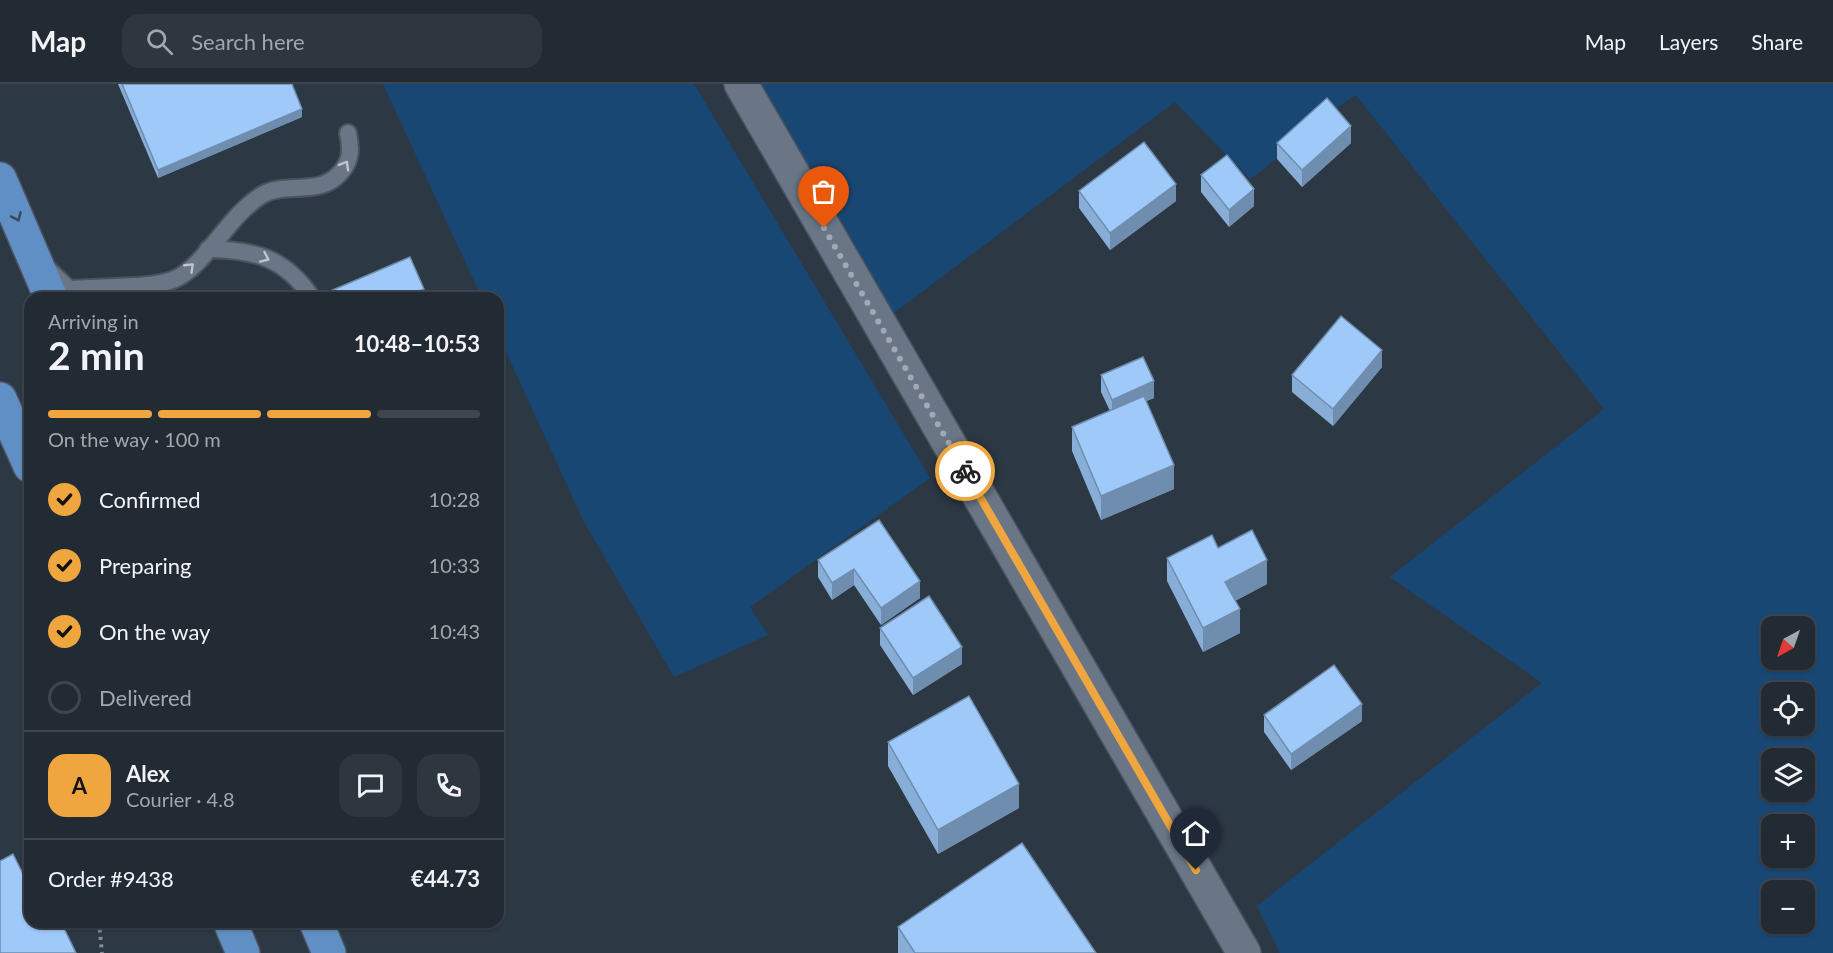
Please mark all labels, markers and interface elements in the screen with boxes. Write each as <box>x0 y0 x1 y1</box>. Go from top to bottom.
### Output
search box <box>122 14 542 68</box>
text: Map <box>30 24 86 58</box>
icon: search <box>143 25 176 58</box>
text: Search here <box>191 28 305 55</box>
text: Map <box>1585 29 1626 54</box>
text: Layers <box>1659 29 1718 54</box>
text: Share <box>1751 29 1803 54</box>
one-way arrow <box>338 161 349 171</box>
pin <box>798 166 849 228</box>
icon: bag <box>807 175 840 208</box>
one-way arrow <box>9 211 21 222</box>
one-way arrow <box>258 250 269 262</box>
one-way arrow <box>183 263 194 274</box>
text: Arriving in <box>48 309 139 333</box>
text: 10:48–10:53 <box>354 330 480 357</box>
text: 2 min <box>48 332 145 378</box>
text: On the way · 100 m <box>48 427 221 451</box>
courier <box>935 441 995 501</box>
icon: bike <box>949 455 982 488</box>
icon: check <box>48 483 81 516</box>
text: Confirmed <box>99 486 201 513</box>
text: 10:28 <box>429 487 480 511</box>
icon: check <box>48 549 81 582</box>
text: Preparing <box>99 552 191 579</box>
text: 10:33 <box>429 553 480 577</box>
icon: check <box>48 615 81 648</box>
north arrow <box>1761 616 1815 670</box>
map controls <box>1761 616 1815 934</box>
text: On the way <box>99 618 210 645</box>
text: 10:43 <box>429 619 480 643</box>
button: locate <box>1761 682 1815 736</box>
text: Delivered <box>99 684 192 711</box>
button: layers <box>1761 748 1815 802</box>
button: chat <box>339 754 402 817</box>
button: phone <box>417 754 480 817</box>
text: Alex <box>126 760 170 787</box>
text: A <box>72 772 87 799</box>
text: Courier · 4.8 <box>126 787 235 811</box>
pin <box>1170 808 1221 870</box>
button: + <box>1761 814 1815 868</box>
icon: home <box>1179 817 1212 850</box>
text: Order #9438 <box>48 865 174 892</box>
text: €44.73 <box>411 865 480 892</box>
button: − <box>1761 880 1815 934</box>

